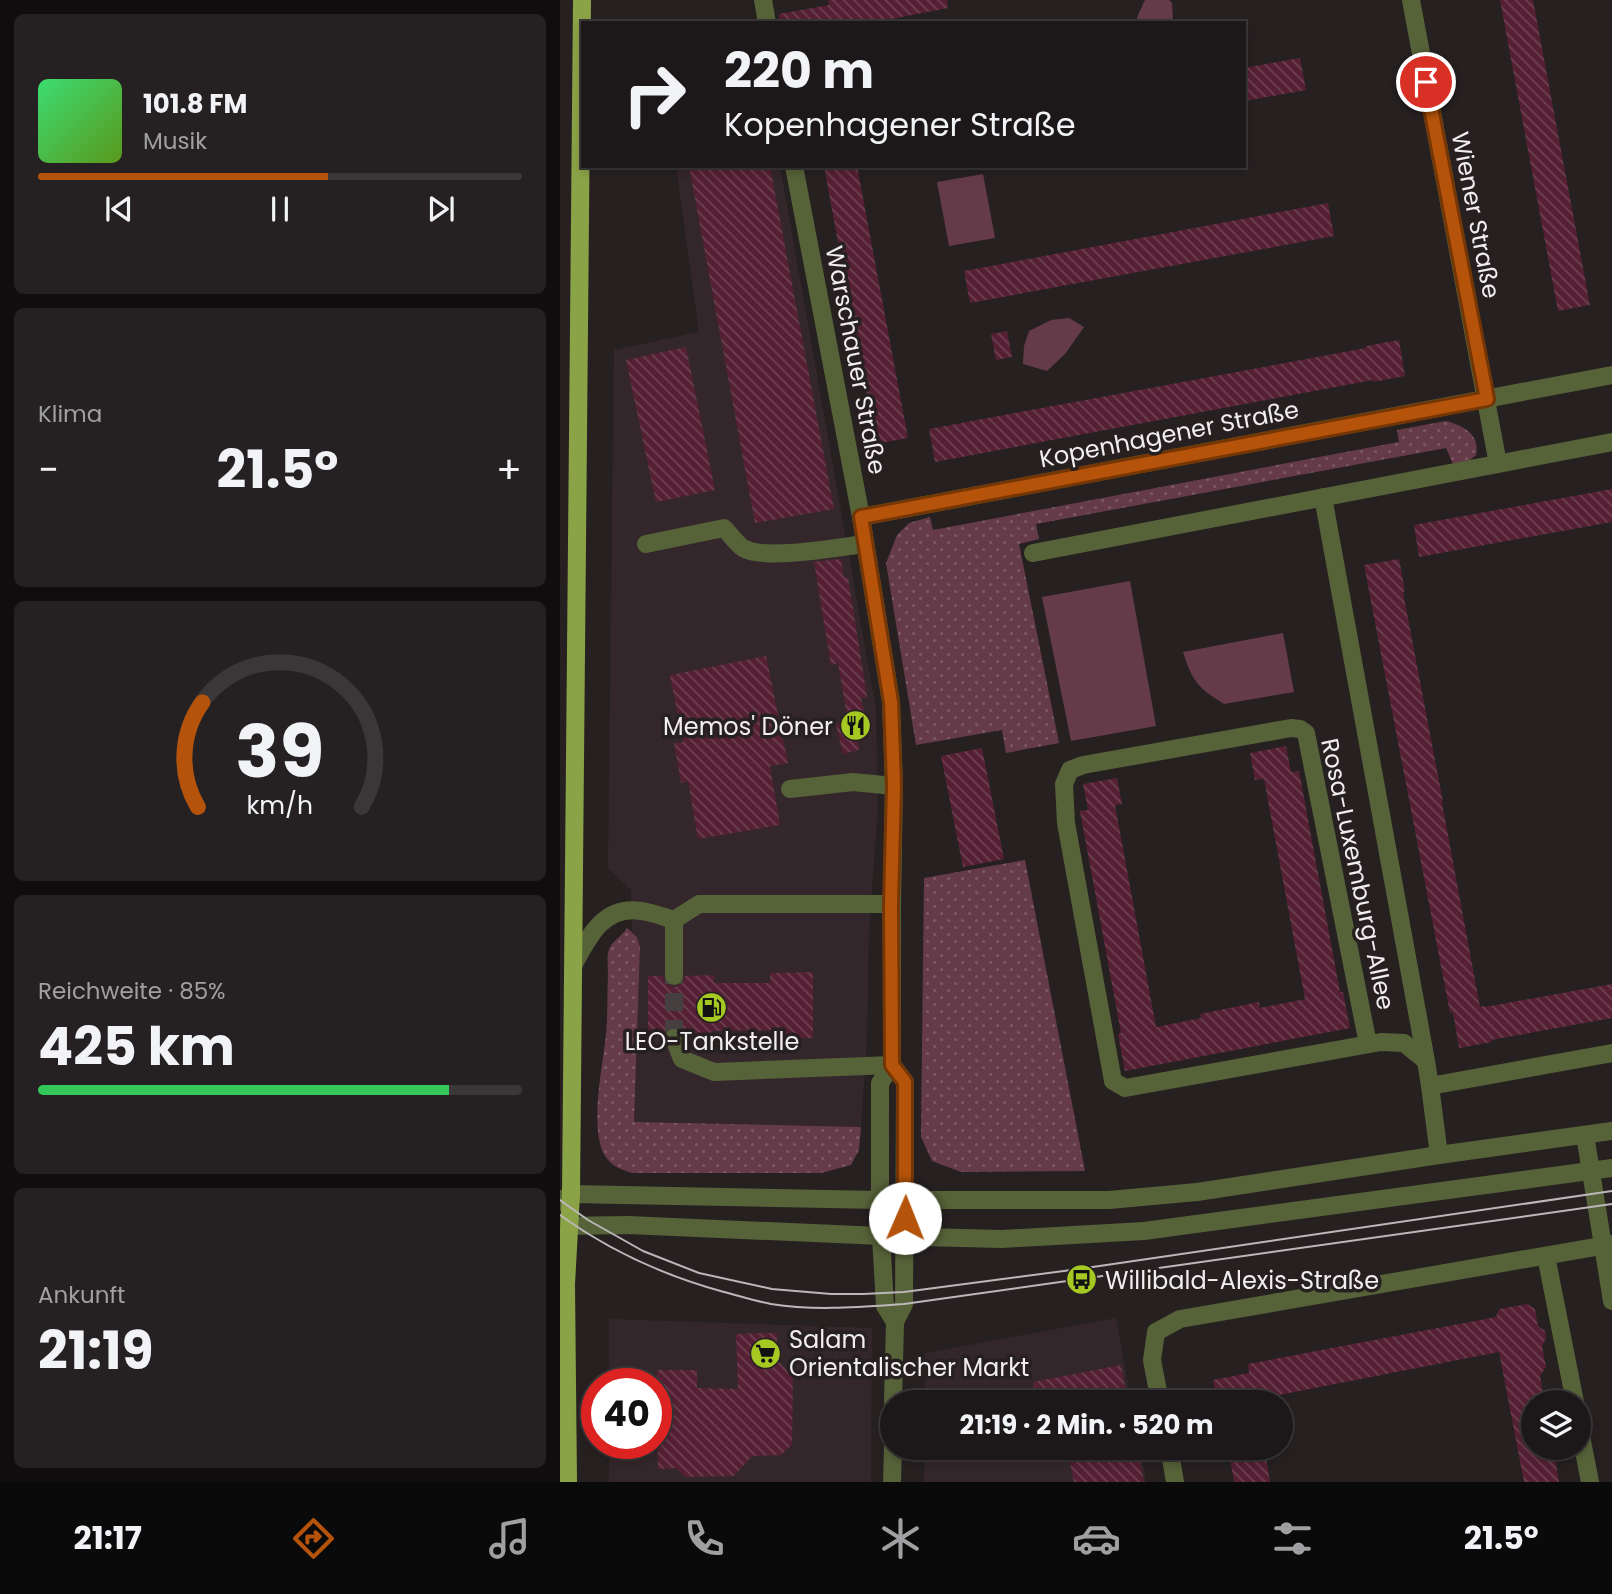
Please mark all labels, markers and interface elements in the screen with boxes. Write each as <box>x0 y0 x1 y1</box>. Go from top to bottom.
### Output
text: 220 m <box>724 37 874 105</box>
icon: right <box>609 49 700 140</box>
pin <box>1396 52 1456 112</box>
icon: arrive <box>1407 63 1445 101</box>
text: 101.8 FM <box>143 86 247 122</box>
text: Kopenhagener Straße <box>724 102 1076 147</box>
text: Musik <box>143 125 207 157</box>
street label: Wiener Straße <box>1444 129 1508 301</box>
icon: previous <box>100 190 138 228</box>
icon: pause <box>261 190 299 228</box>
icon: next <box>422 190 460 228</box>
street label: Warschauer Straße <box>818 243 894 477</box>
street label: Kopenhagener Straße <box>1036 393 1302 475</box>
text: Klima <box>38 398 102 430</box>
text: 21.5° <box>217 433 338 506</box>
text: − <box>38 443 59 496</box>
text: + <box>496 443 522 496</box>
text: 39 <box>236 701 324 802</box>
restaurant icon: Memos' Döner <box>839 709 873 743</box>
place label: Memos' Döner <box>663 710 833 743</box>
street label: Rosa-Luxemburg-Allee <box>1313 735 1403 1013</box>
text: km/h <box>247 788 313 823</box>
text: Reichweite · 85% <box>38 975 226 1007</box>
fuel station icon: LEO-Tankstelle <box>695 990 729 1024</box>
text: 425 km <box>38 1010 235 1083</box>
place label: LEO-Tankstelle <box>625 1025 799 1058</box>
position arrow <box>868 1181 942 1255</box>
bus stop icon: Willibald-Alexis-Straße <box>1065 1263 1099 1297</box>
place label: Willibald-Alexis-Straße <box>1105 1264 1379 1297</box>
text: Ankunft <box>38 1279 125 1311</box>
text: 21:19 <box>38 1314 154 1387</box>
place label: Salam Orientalischer Markt <box>789 1323 1029 1384</box>
supermarket icon: Salam Orientalischer Markt <box>749 1336 783 1370</box>
speed limit sign: 40 <box>581 1368 672 1459</box>
map controls <box>1521 1390 1591 1460</box>
button: layers <box>1521 1390 1591 1460</box>
text: 21:19 · 2 Min. · 520 m <box>960 1407 1213 1443</box>
icon: directions <box>289 1514 338 1563</box>
icon: music <box>485 1514 534 1563</box>
icon: phone <box>680 1514 729 1563</box>
icon: climate <box>876 1514 925 1563</box>
icon: car <box>1072 1514 1121 1563</box>
icon: filters <box>1268 1514 1317 1563</box>
text: 21:17 <box>73 1515 142 1560</box>
text: 21.5° <box>1464 1515 1539 1560</box>

